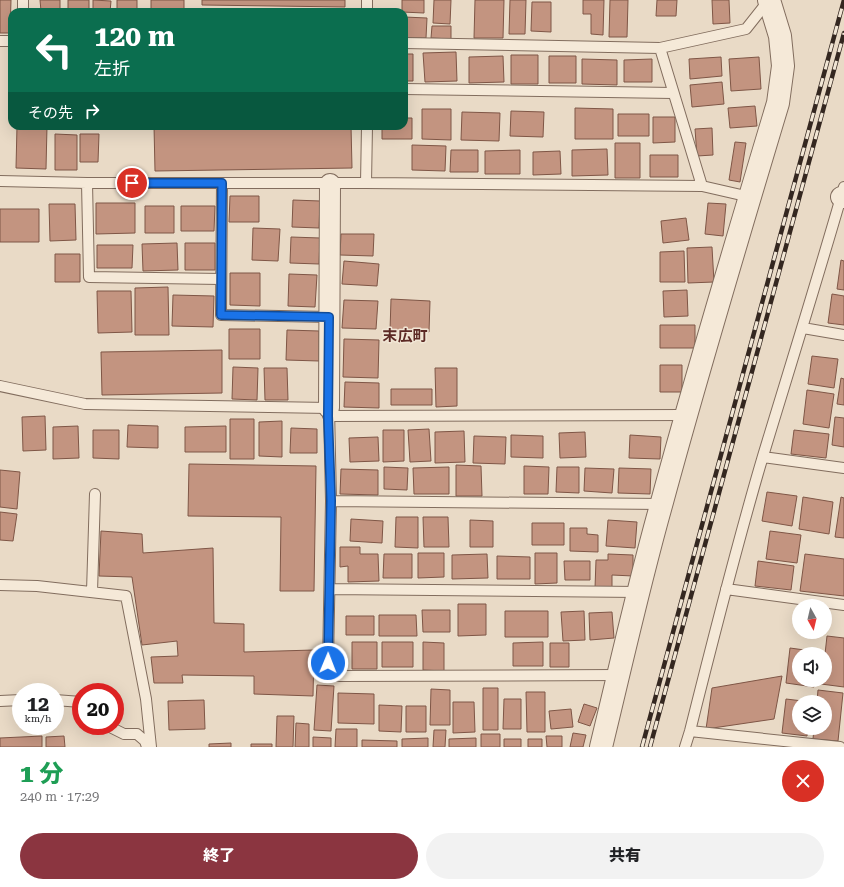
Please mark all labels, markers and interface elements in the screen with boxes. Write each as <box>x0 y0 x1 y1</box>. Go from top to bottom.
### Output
text: 120 m <box>94 20 175 53</box>
icon: left <box>28 24 80 76</box>
text: 左折 <box>94 58 130 79</box>
icon: right <box>81 100 103 122</box>
text: その先 <box>28 104 73 122</box>
pin <box>115 166 149 200</box>
icon: arrive <box>121 172 143 194</box>
district label: 末広町 <box>382 327 428 345</box>
north arrow <box>792 599 832 639</box>
map controls <box>792 599 832 735</box>
position arrow <box>307 642 349 684</box>
button: sound <box>792 647 832 687</box>
speed limit sign: 20 <box>72 683 124 735</box>
text: 12 <box>27 692 49 716</box>
button: layers <box>792 695 832 735</box>
text: km/h <box>25 713 51 724</box>
text: 1 分 <box>20 760 64 788</box>
button: close <box>782 760 824 802</box>
text: 240 m · 17:29 <box>20 789 99 804</box>
button: 終了 <box>20 833 418 879</box>
button: 共有 <box>426 833 824 879</box>

